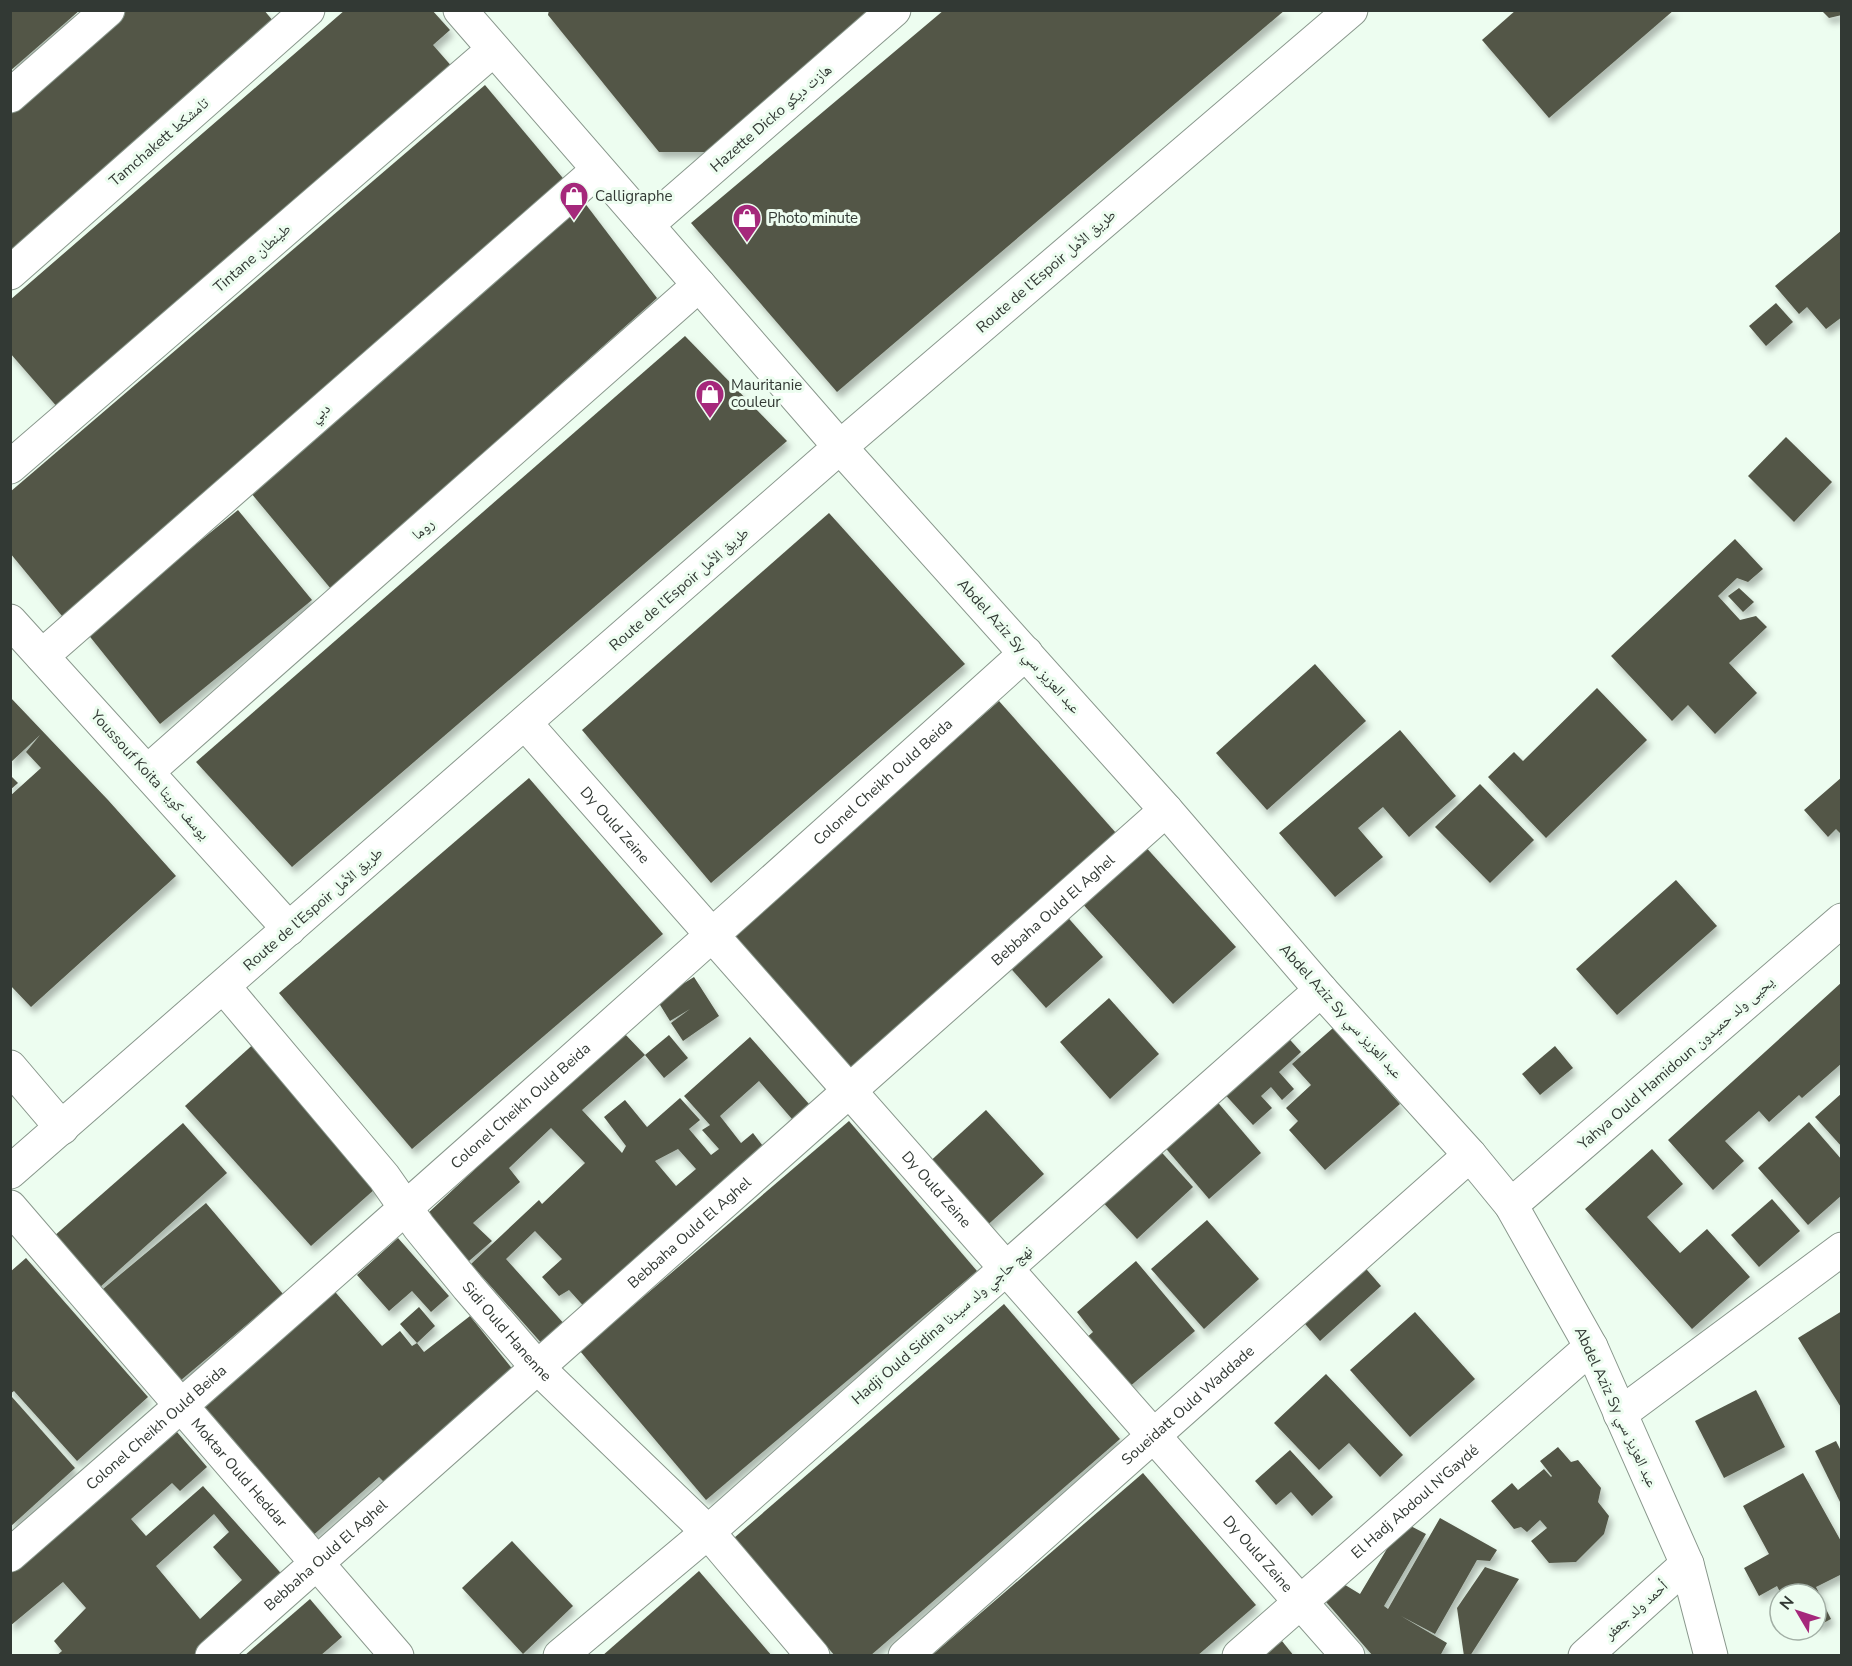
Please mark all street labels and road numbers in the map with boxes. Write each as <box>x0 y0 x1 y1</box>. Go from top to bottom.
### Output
street label: Hazette Dicko هازت ديكو <box>706 60 836 176</box>
street label: Tamchakett تامشكط <box>105 93 213 191</box>
street label: Route de l’Espoir طريق الأمل <box>972 205 1120 337</box>
street label: Tintane طينطان <box>209 219 295 297</box>
street label: دبي <box>306 399 336 429</box>
street label: روما <box>408 514 439 544</box>
street label: Route de l’Espoir طريق الأمل <box>605 523 753 655</box>
street label: Abdel Aziz Sy عبد العزيز سي <box>952 574 1085 719</box>
street label: Youssouf Koita يوسف كويتا <box>86 705 214 844</box>
street label: Colonel Cheikh Ould Beida <box>809 714 957 850</box>
street label: Dy Ould Zeine <box>576 782 654 868</box>
street label: Route de l’Espoir طريق الأمل <box>239 843 387 975</box>
street label: Bebbaha Ould El Aghel <box>987 850 1119 970</box>
street label: Abdel Aziz Sy عبد العزيز سي <box>1274 939 1407 1084</box>
street label: Yahya Ould Hamidoun يحيى ولد حميدون <box>1573 972 1779 1154</box>
street label: Colonel Cheikh Ould Beida <box>446 1038 595 1173</box>
street label: Dy Ould Zeine <box>897 1147 976 1232</box>
street label: Bebbaha Ould El Aghel <box>623 1172 756 1293</box>
street label: Hadji Ould Sidina نهج حاجي ولد سيدنا <box>847 1241 1038 1410</box>
street label: Sidi Ould Hanenne <box>458 1277 556 1386</box>
street label: Abdel Aziz Sy عبد العزيز سي <box>1568 1324 1662 1492</box>
street label: Soueidatt Ould Waddade <box>1117 1341 1258 1469</box>
street label: Colonel Cheikh Ould Beida <box>82 1360 231 1495</box>
street label: Moktar Ould Heddar <box>186 1414 292 1532</box>
street label: El Hadj Abdoul N'Gaydé <box>1347 1440 1483 1563</box>
street label: Bebbaha Ould El Aghel <box>260 1495 392 1615</box>
street label: Dy Ould Zeine <box>1219 1511 1297 1597</box>
street label: أحمد ولد جعفر <box>1599 1576 1672 1645</box>

